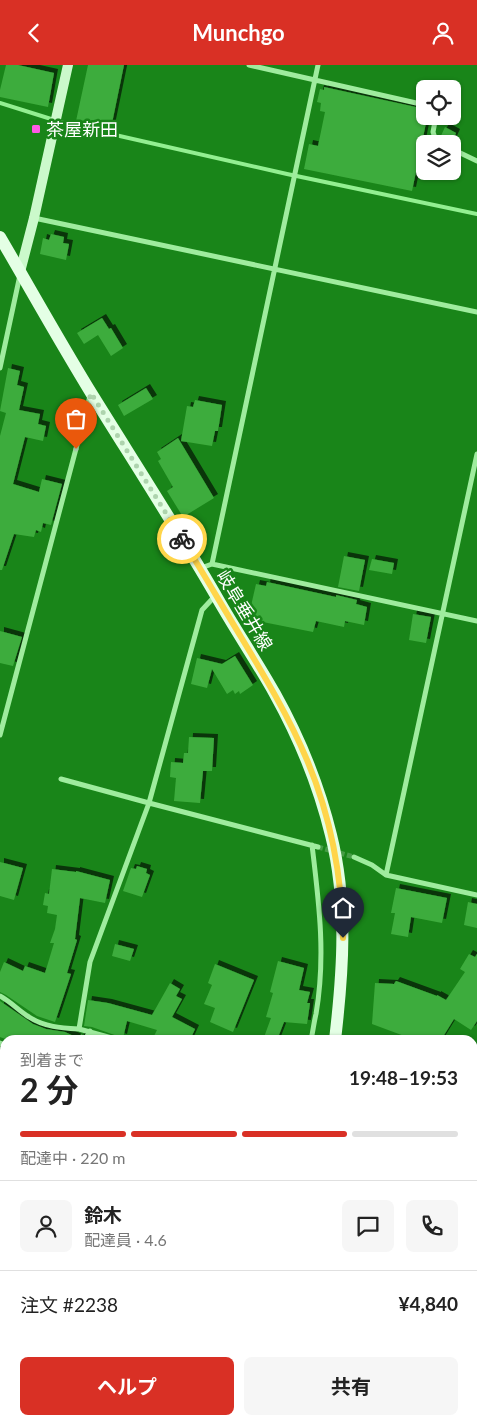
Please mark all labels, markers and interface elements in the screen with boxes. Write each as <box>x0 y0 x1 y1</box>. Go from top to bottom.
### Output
icon: back <box>20 19 48 47</box>
text: Munchgo <box>192 19 285 46</box>
icon: person <box>429 19 457 47</box>
map controls <box>416 80 461 180</box>
button: locate <box>416 80 461 125</box>
place label: 茶屋新田 <box>46 118 118 140</box>
marker: 茶屋新田 <box>30 123 42 135</box>
button: layers <box>416 135 461 180</box>
pin <box>55 398 97 449</box>
icon: bag <box>62 405 90 433</box>
courier <box>157 514 207 564</box>
icon: bike <box>168 525 196 553</box>
street label: 岐阜垂井線 <box>212 566 278 654</box>
pin <box>322 887 364 938</box>
icon: home <box>329 894 357 922</box>
text: 到着まで <box>20 1050 84 1069</box>
text: 19:48–19:53 <box>349 1066 458 1089</box>
text: 2 分 <box>20 1070 78 1109</box>
text: 配達中 · 220 m <box>20 1148 125 1167</box>
button: person <box>20 1200 72 1252</box>
button: chat <box>342 1200 394 1252</box>
button: phone <box>406 1200 458 1252</box>
text: 鈴木 <box>84 1203 122 1226</box>
text: 配達員 · 4.6 <box>84 1230 167 1249</box>
text: ¥4,840 <box>398 1292 458 1315</box>
text: 注文 #2238 <box>20 1293 118 1316</box>
button: ヘルプ <box>20 1357 234 1415</box>
button: 共有 <box>244 1357 458 1415</box>

